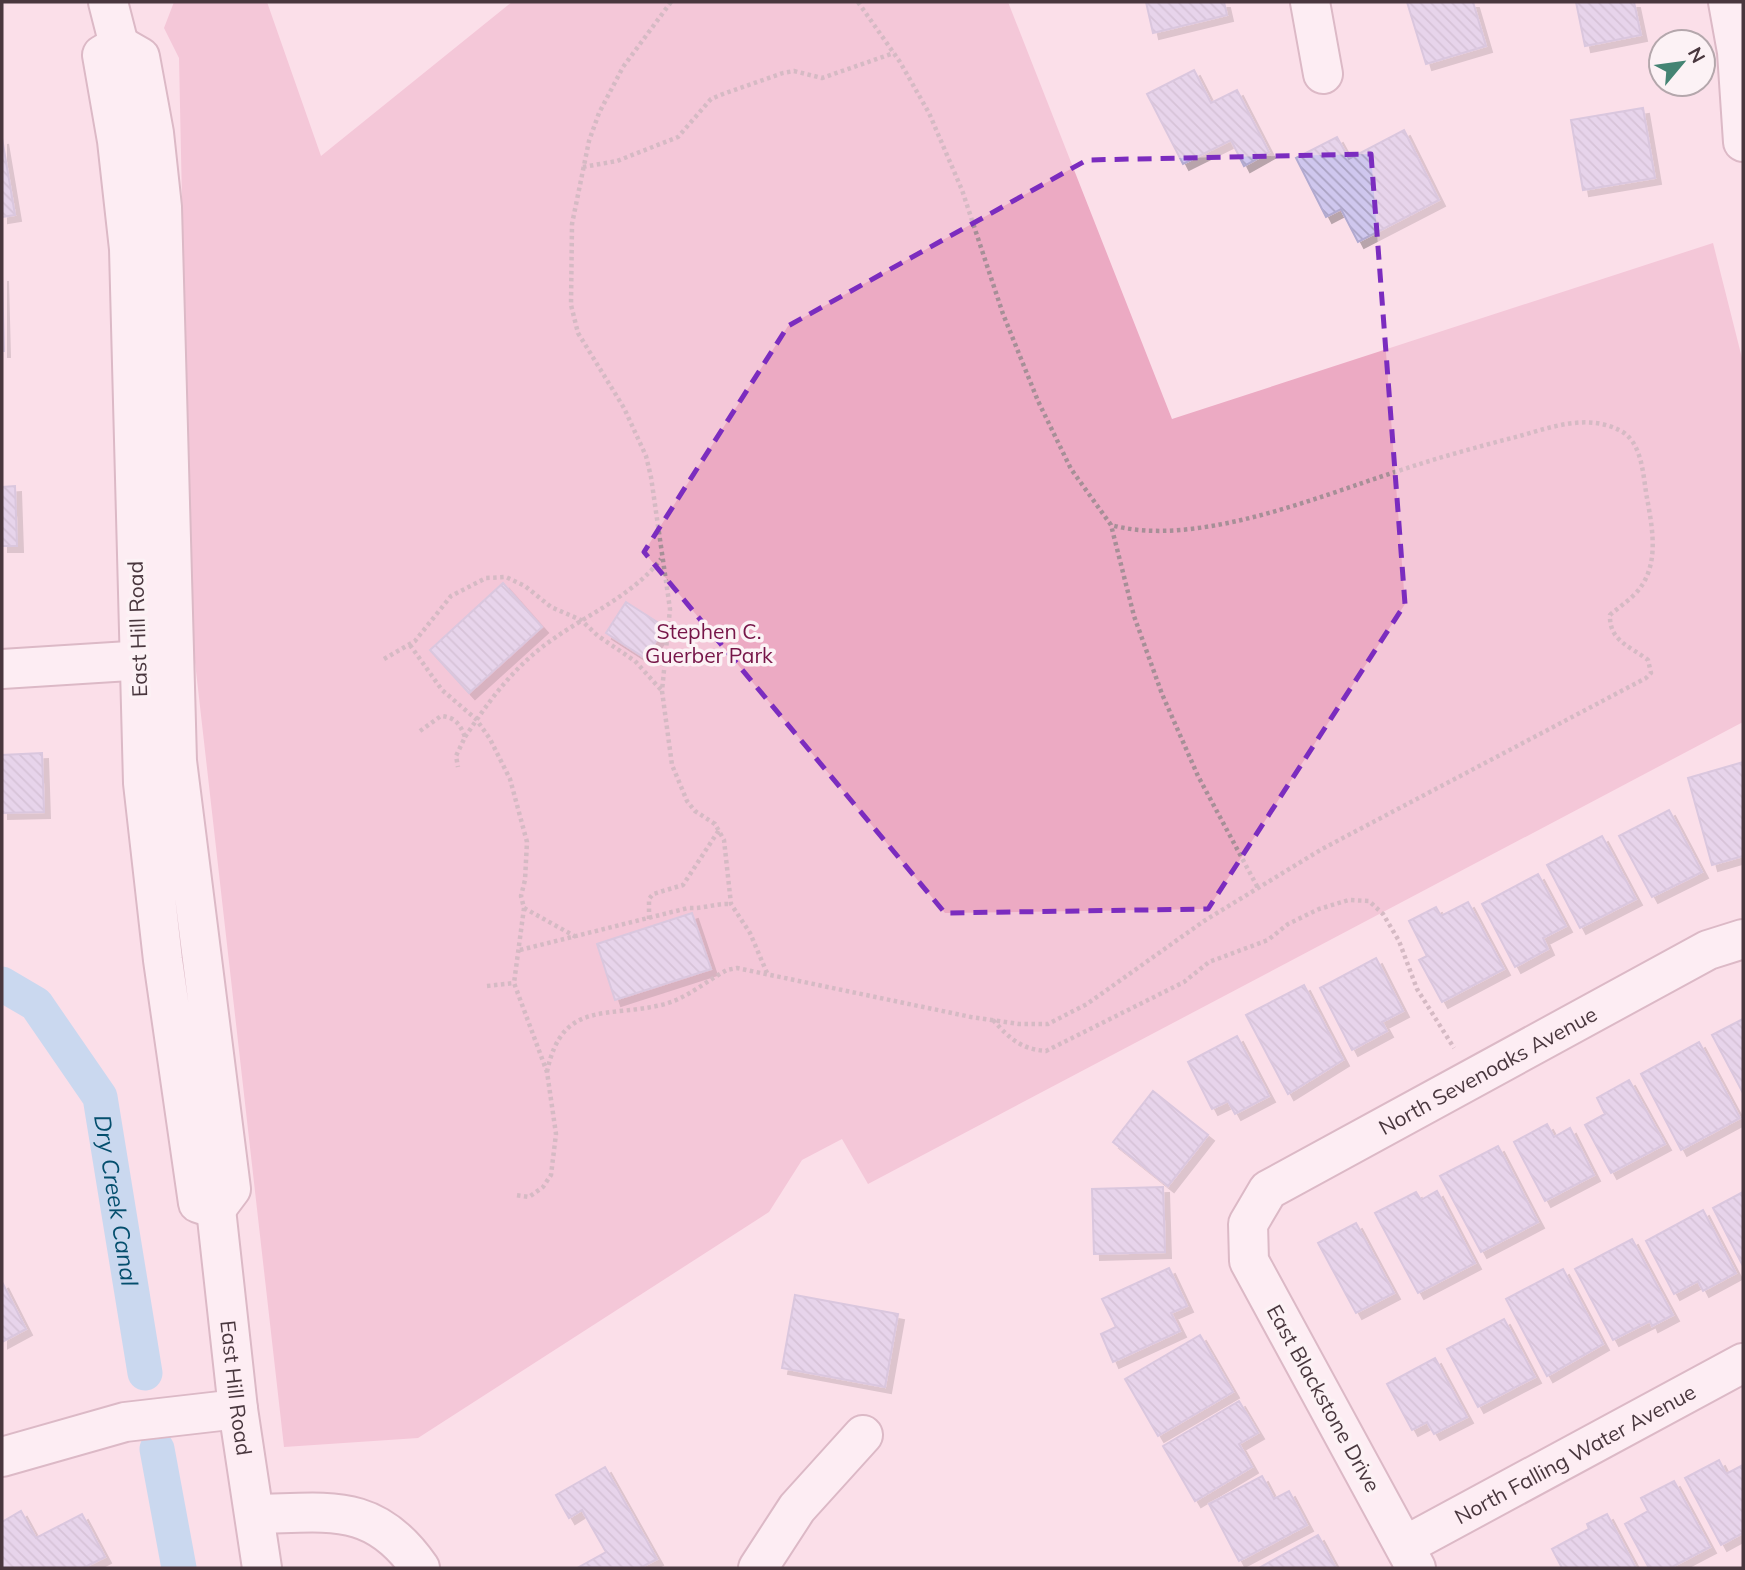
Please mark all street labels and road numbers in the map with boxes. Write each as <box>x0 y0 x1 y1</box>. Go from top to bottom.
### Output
street label: East Hill Road <box>122 561 152 697</box>
street label: North Sevenoaks Avenue <box>1374 1000 1601 1140</box>
street label: East Blackstone Drive <box>1262 1300 1386 1496</box>
street label: East Hill Road <box>215 1319 258 1457</box>
street label: North Falling Water Avenue <box>1450 1378 1700 1529</box>

